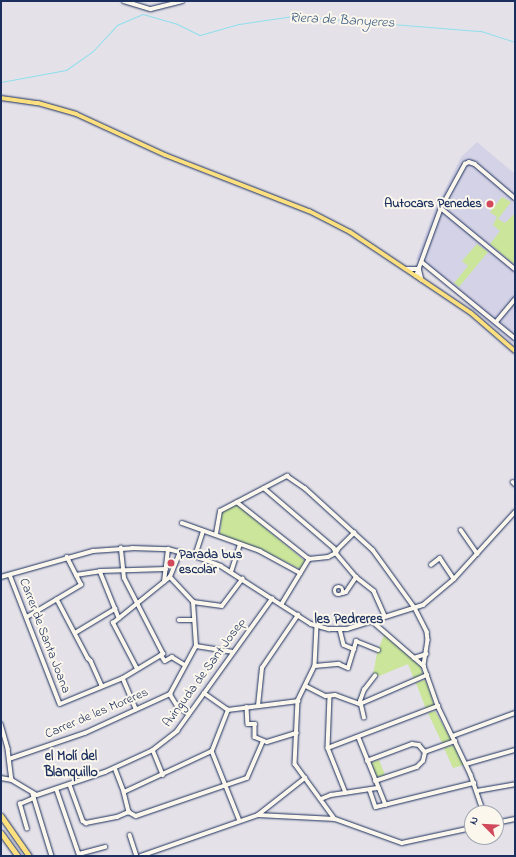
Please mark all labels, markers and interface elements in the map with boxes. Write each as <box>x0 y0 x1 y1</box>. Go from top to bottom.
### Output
water label: Riera de Banyeres <box>289 10 395 32</box>
place label: Autocars Penedes <box>384 196 482 212</box>
marker: Autocars Penedes <box>485 199 495 209</box>
place label: Parada bus escolar <box>179 548 242 579</box>
marker: Parada bus escolar <box>166 558 176 568</box>
street label: Carrer de Santa Joana <box>15 576 73 696</box>
district label: les Pedreres <box>314 612 384 628</box>
street label: Avinguda de Sant Josep <box>160 615 250 731</box>
street label: Carrer de les Moreres <box>43 685 151 743</box>
district label: el Molí del Blanquillo <box>44 749 98 782</box>
north arrow <box>464 805 504 845</box>
text: N <box>465 814 483 827</box>

